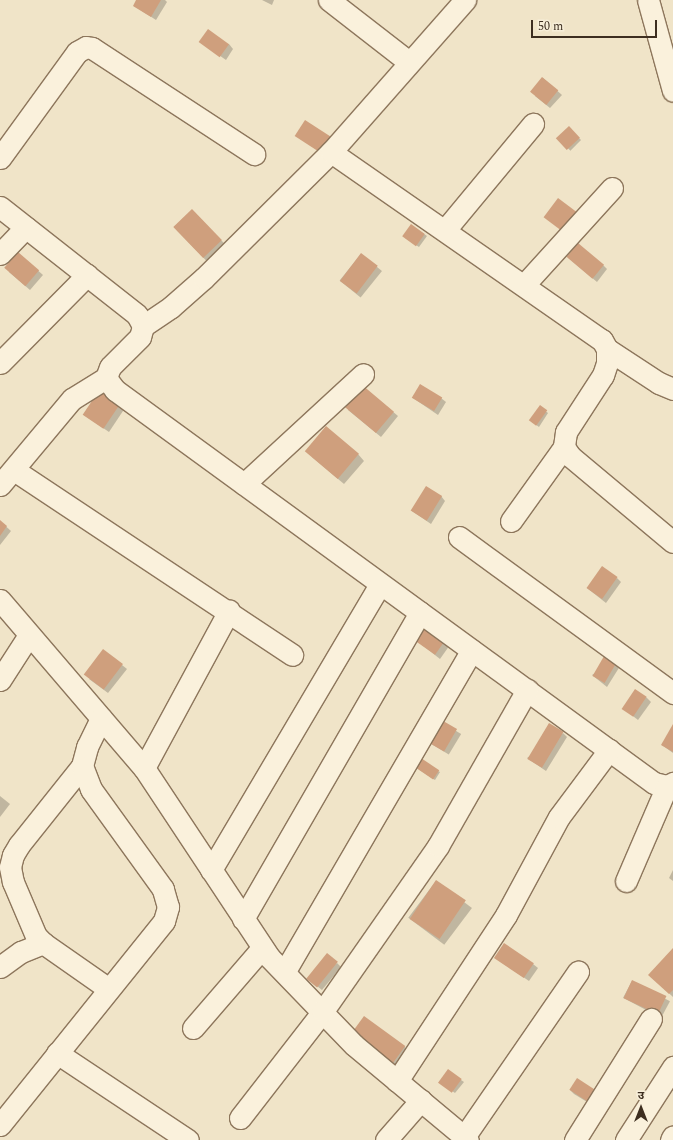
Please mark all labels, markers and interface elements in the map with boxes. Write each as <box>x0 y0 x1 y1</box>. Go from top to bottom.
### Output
scale bar <box>533 12 659 38</box>
text: 50 m <box>538 17 563 36</box>
text: उ <box>638 1087 644 1104</box>
north arrow <box>621 1088 661 1128</box>

